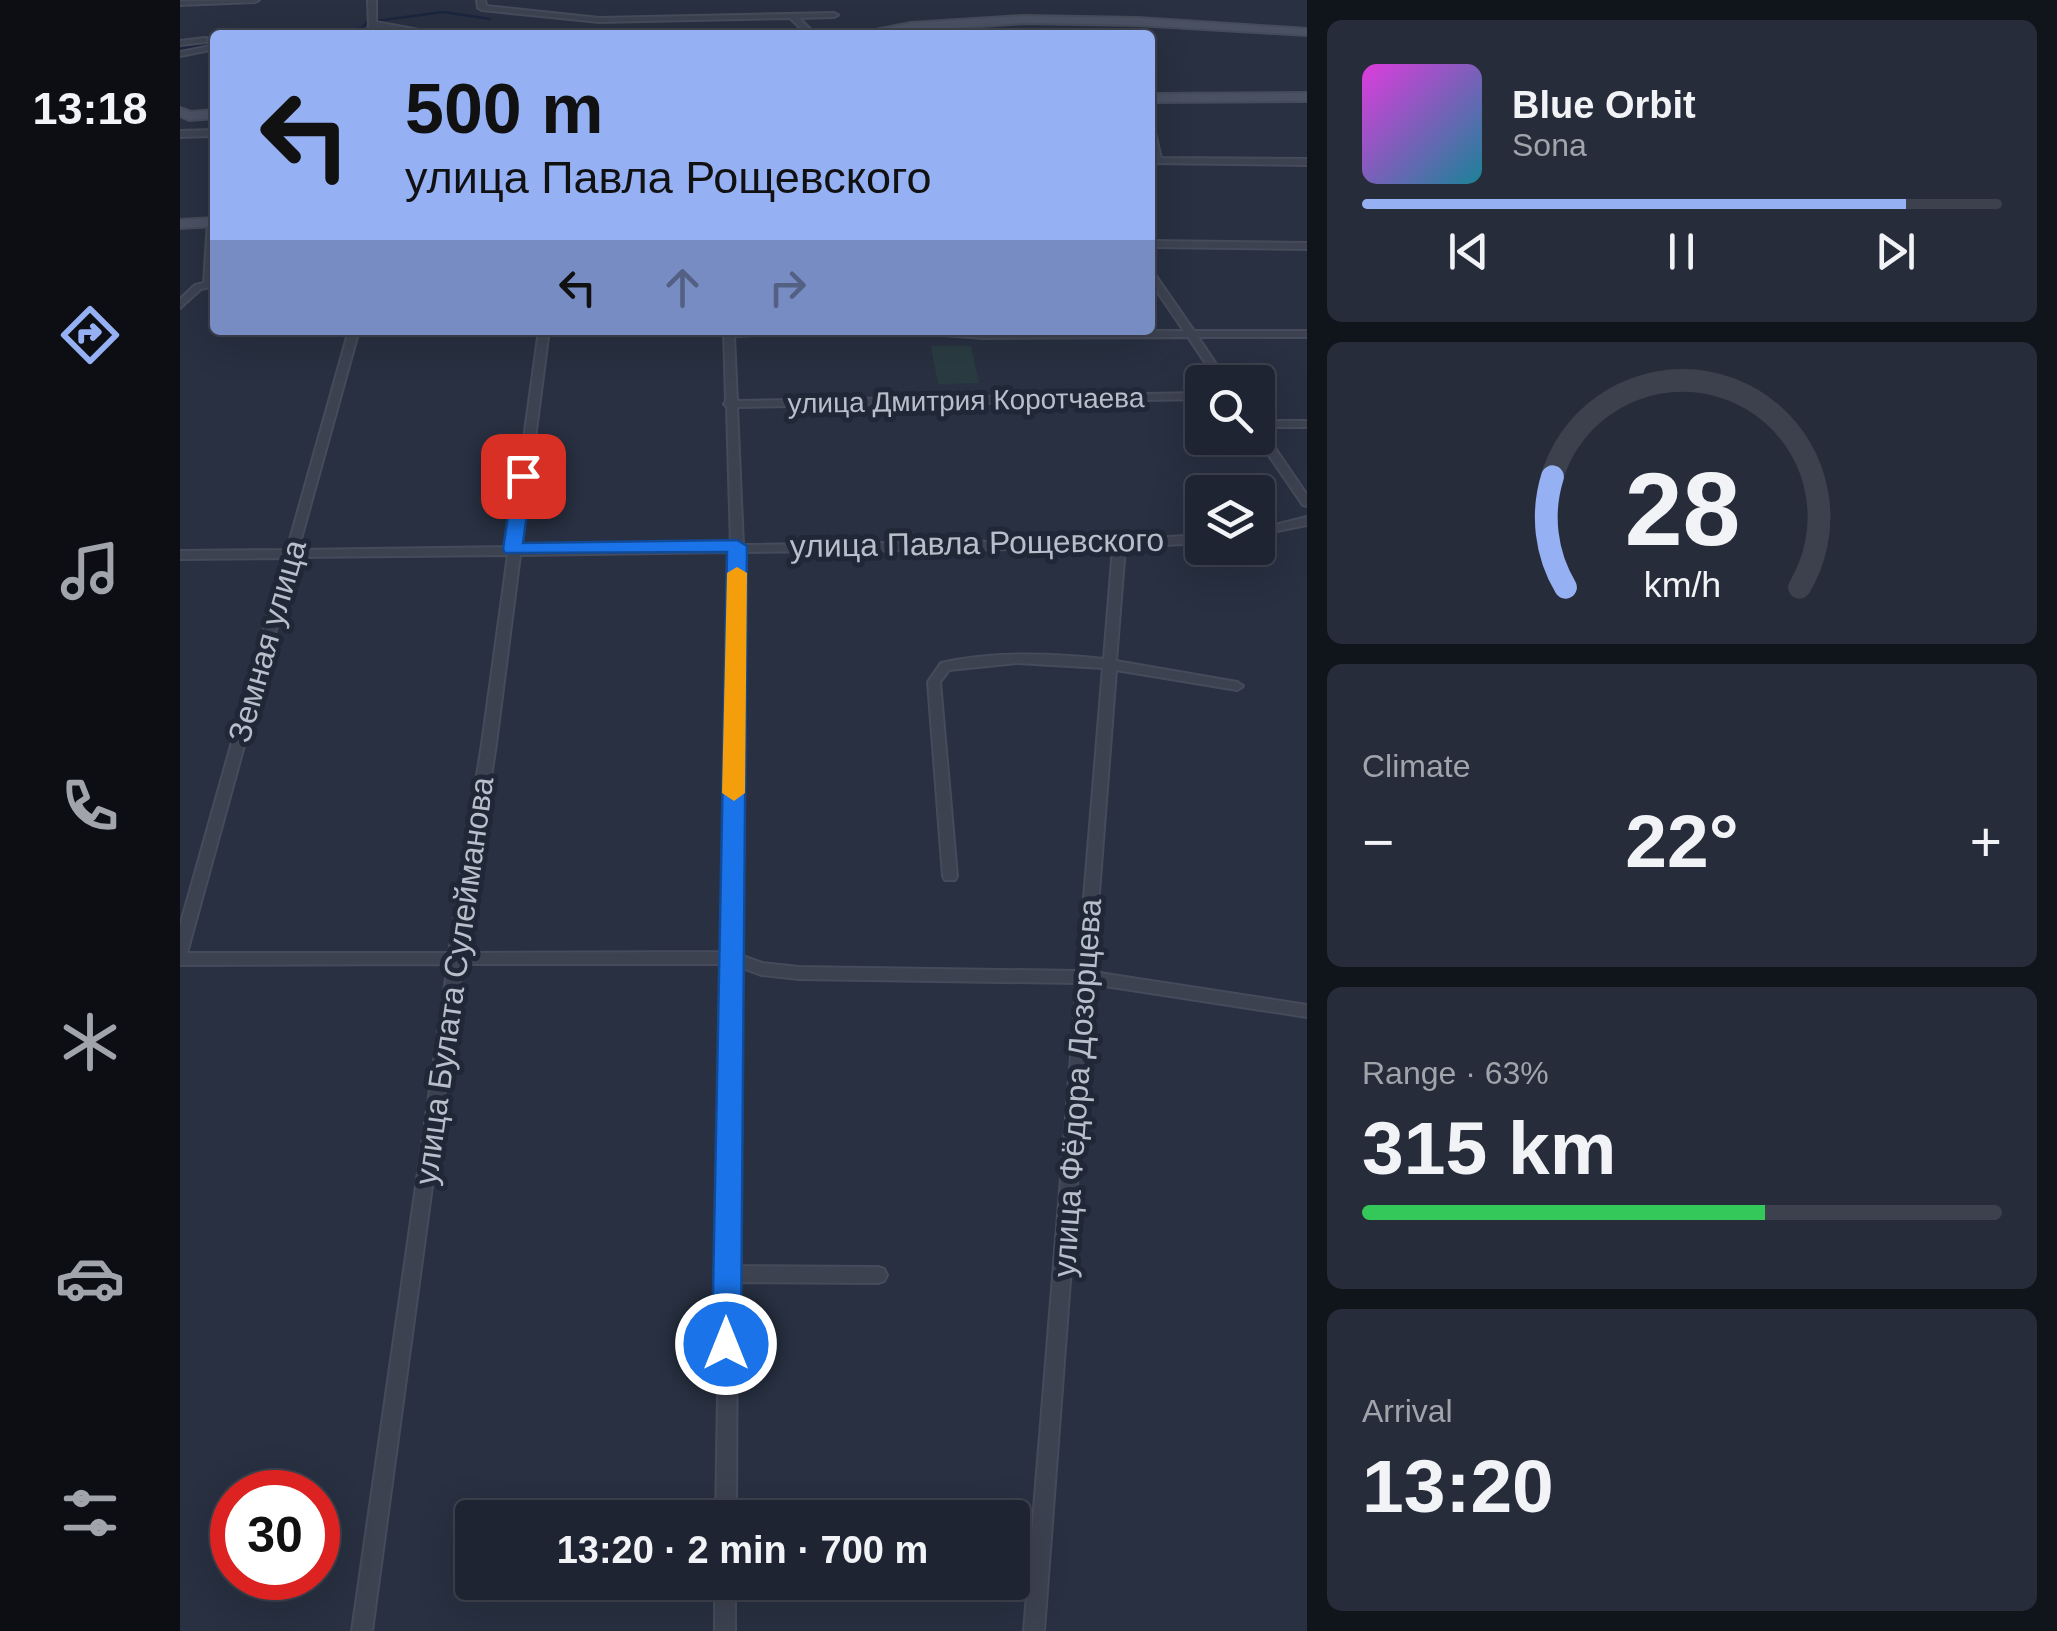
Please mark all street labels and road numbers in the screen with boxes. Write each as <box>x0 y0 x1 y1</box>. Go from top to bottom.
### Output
street label: улица Дмитрия Коротчаева <box>787 382 1145 419</box>
street label: улица Павла Рощевского <box>790 522 1164 564</box>
street label: Земная улица <box>221 535 313 746</box>
street label: улица Булата Сулейманова <box>408 774 500 1187</box>
street label: улица Фёдора Дозорцева <box>1046 897 1108 1279</box>

